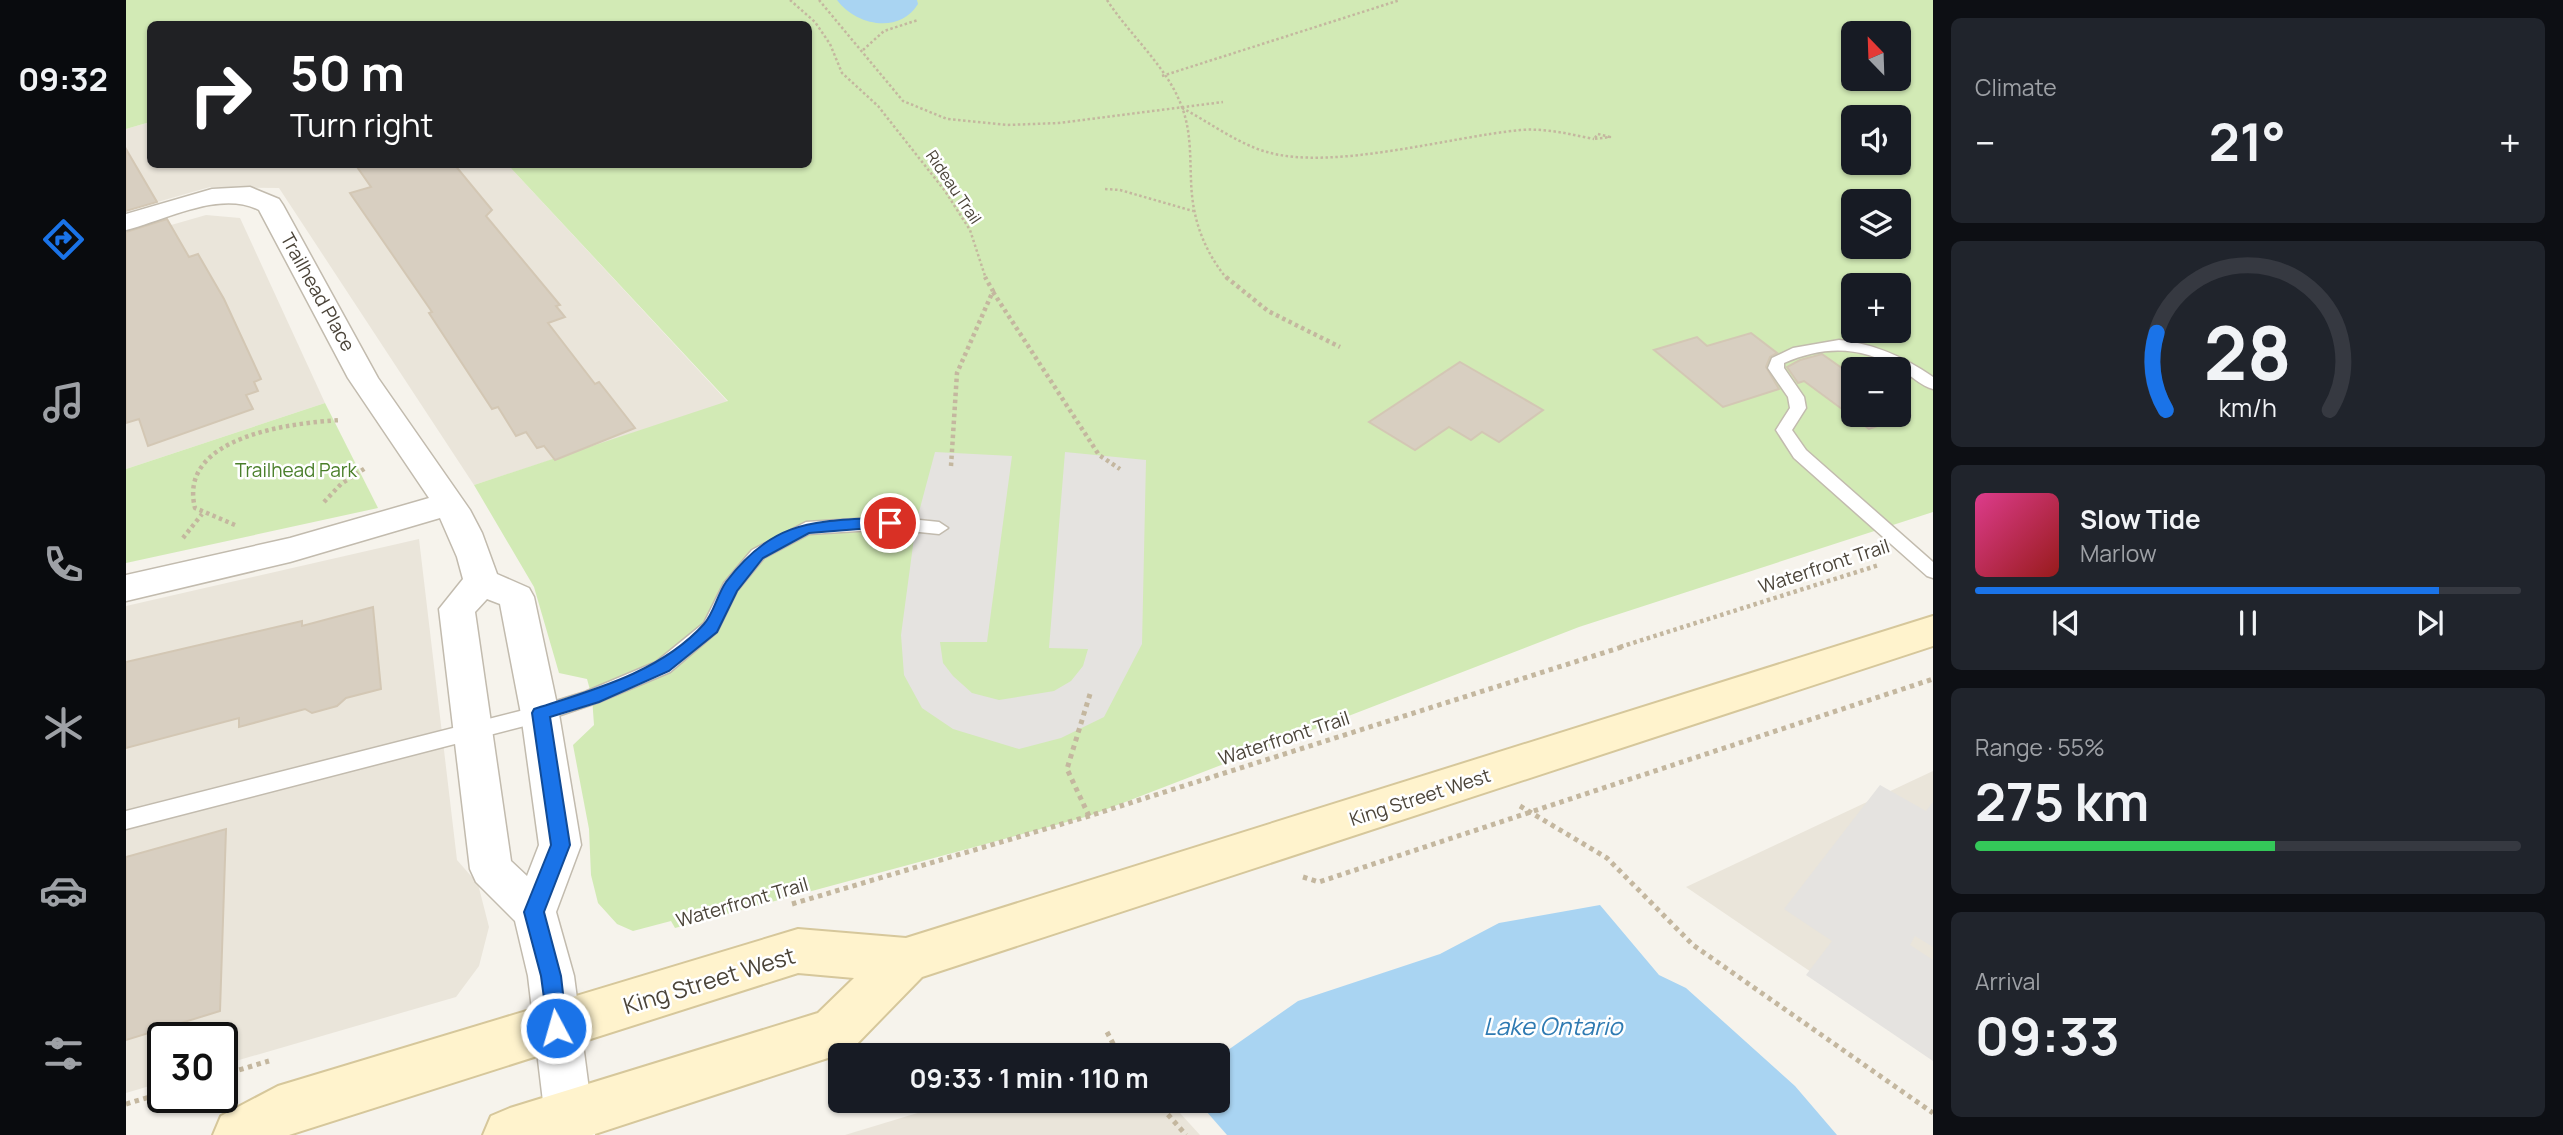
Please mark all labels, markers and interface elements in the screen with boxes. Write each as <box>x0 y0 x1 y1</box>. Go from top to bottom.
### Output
north arrow <box>1841 21 1911 91</box>
map controls <box>1841 21 1911 427</box>
text: 50 m <box>290 39 405 106</box>
icon: right <box>175 49 266 140</box>
text: 09:32 <box>18 57 108 101</box>
text: Climate <box>1975 71 2057 103</box>
text: Turn right <box>290 103 433 147</box>
button: sound <box>1841 105 1911 175</box>
text: 21° <box>2209 106 2286 177</box>
text: − <box>1975 116 1996 168</box>
text: + <box>2499 116 2521 168</box>
street label: Rideau Trail <box>921 146 987 228</box>
button: layers <box>1841 189 1911 259</box>
icon: directions <box>39 215 88 264</box>
street label: Trailhead Place <box>275 228 361 356</box>
button: + <box>1841 273 1911 343</box>
text: 28 <box>2204 303 2292 403</box>
button: − <box>1841 357 1911 427</box>
icon: music <box>39 378 88 427</box>
text: km/h <box>2219 390 2277 425</box>
park label: Trailhead Park <box>235 457 358 483</box>
pin <box>860 493 920 553</box>
text: Slow Tide <box>2080 501 2201 537</box>
icon: arrive <box>871 504 909 542</box>
street label: Waterfront Trail <box>1755 533 1893 599</box>
text: Marlow <box>2080 537 2157 569</box>
icon: phone <box>39 540 88 589</box>
icon: previous <box>2047 604 2085 642</box>
icon: pause <box>2229 604 2267 642</box>
icon: next <box>2411 604 2449 642</box>
icon: climate <box>39 703 88 752</box>
street label: Waterfront Trail <box>1215 705 1353 771</box>
text: Range · 55% <box>1975 731 2105 763</box>
street label: King Street West <box>1346 762 1494 832</box>
text: 275 km <box>1975 766 2149 837</box>
icon: car <box>39 866 88 915</box>
street label: Waterfront Trail <box>673 871 811 933</box>
street label: King Street West <box>619 939 799 1021</box>
text: Arrival <box>1975 965 2041 997</box>
position arrow <box>519 991 593 1065</box>
text: 09:33 <box>1975 1000 2120 1071</box>
water label: Lake Ontario <box>1483 1009 1624 1042</box>
speed limit sign: 30 <box>147 1022 238 1113</box>
icon: filters <box>39 1029 88 1078</box>
text: 09:33 · 1 min · 110 m <box>909 1060 1149 1096</box>

